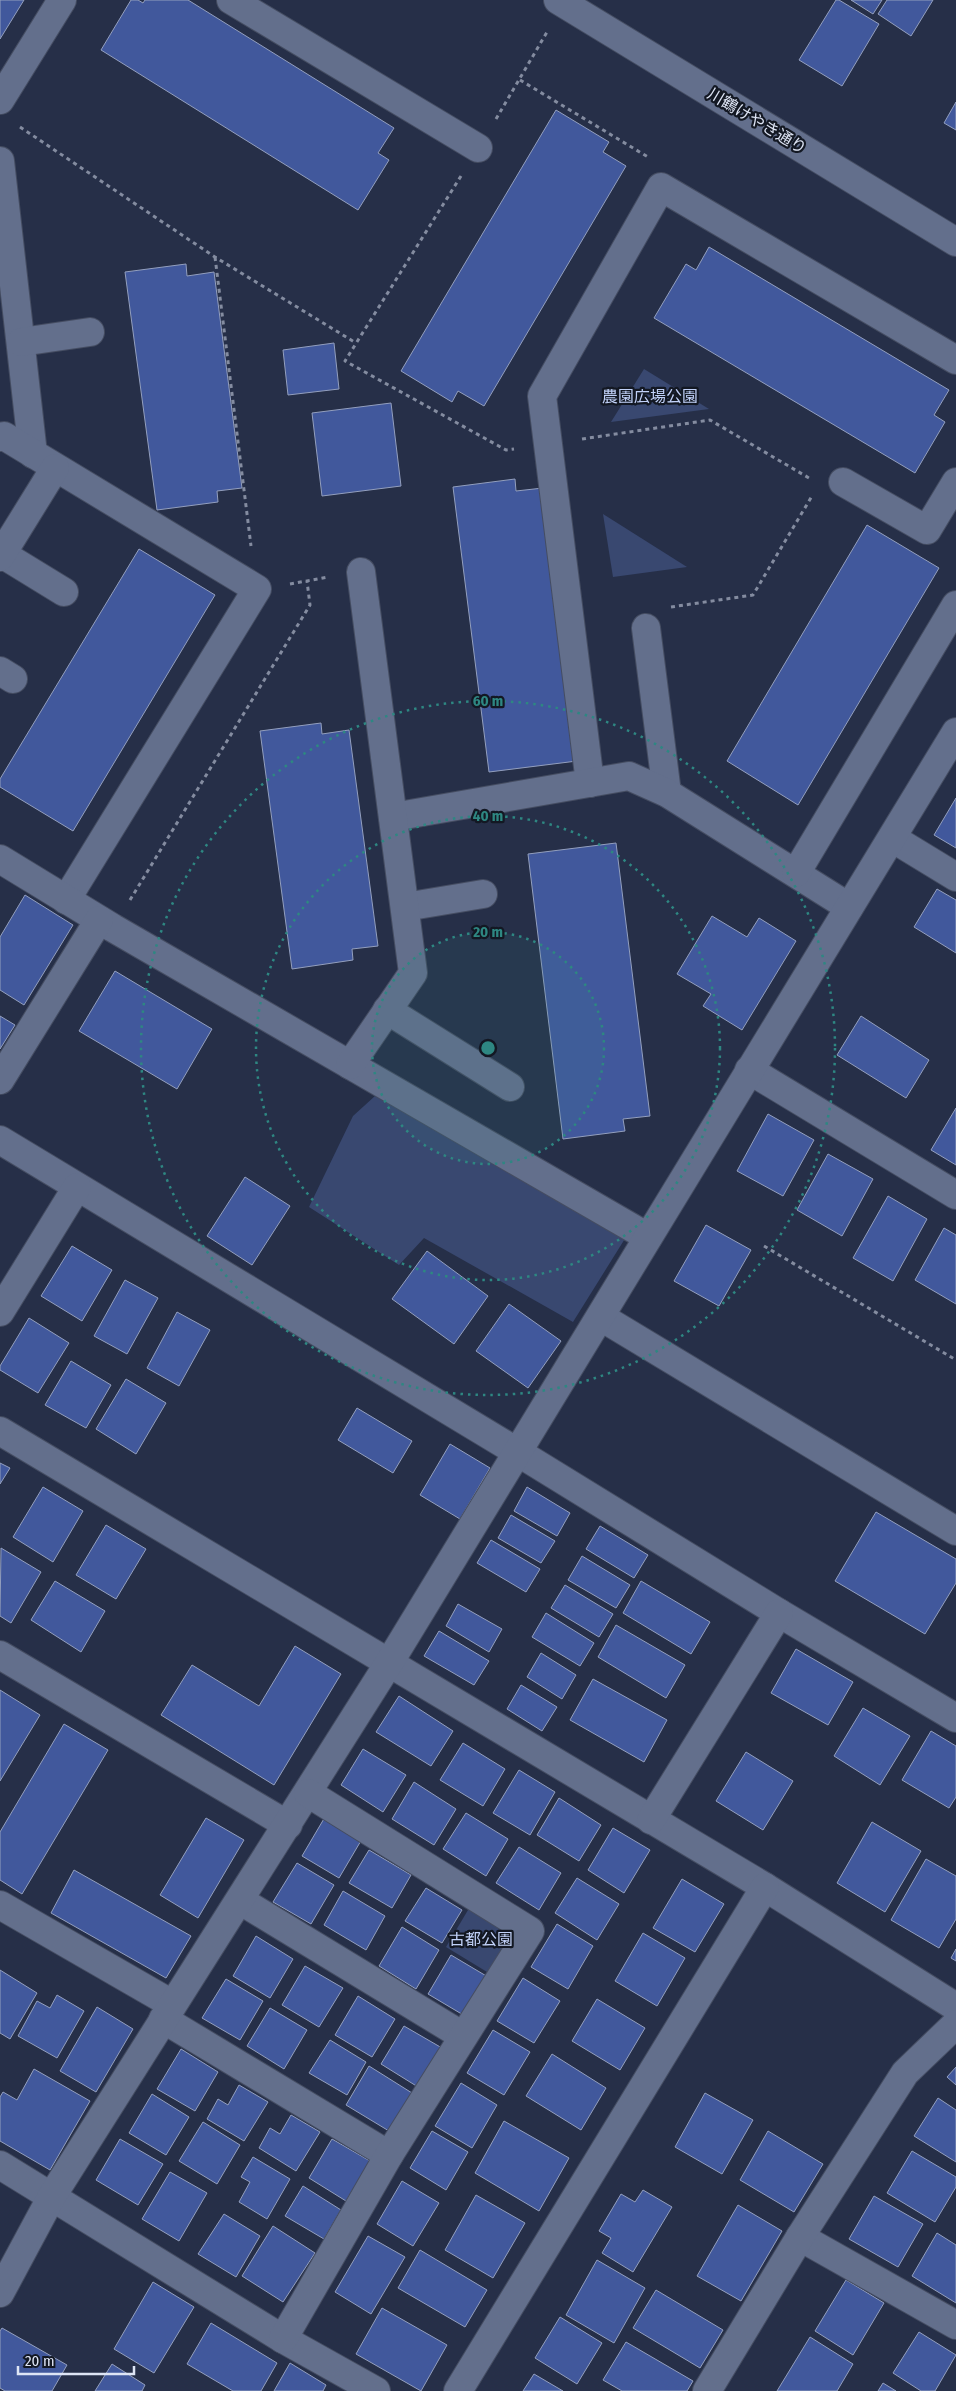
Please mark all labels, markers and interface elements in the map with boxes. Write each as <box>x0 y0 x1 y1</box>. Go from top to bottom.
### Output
street label: 川鶴けやき通り <box>704 84 810 158</box>
park label: 農園広場公園 <box>602 387 698 406</box>
text: 60 m <box>473 692 503 710</box>
text: 40 m <box>473 807 503 825</box>
text: 20 m <box>472 923 503 941</box>
centre of rings <box>479 1039 497 1057</box>
park label: 古都公園 <box>449 1930 513 1949</box>
scale bar <box>18 2344 134 2376</box>
text: 20 m <box>25 2352 55 2370</box>

